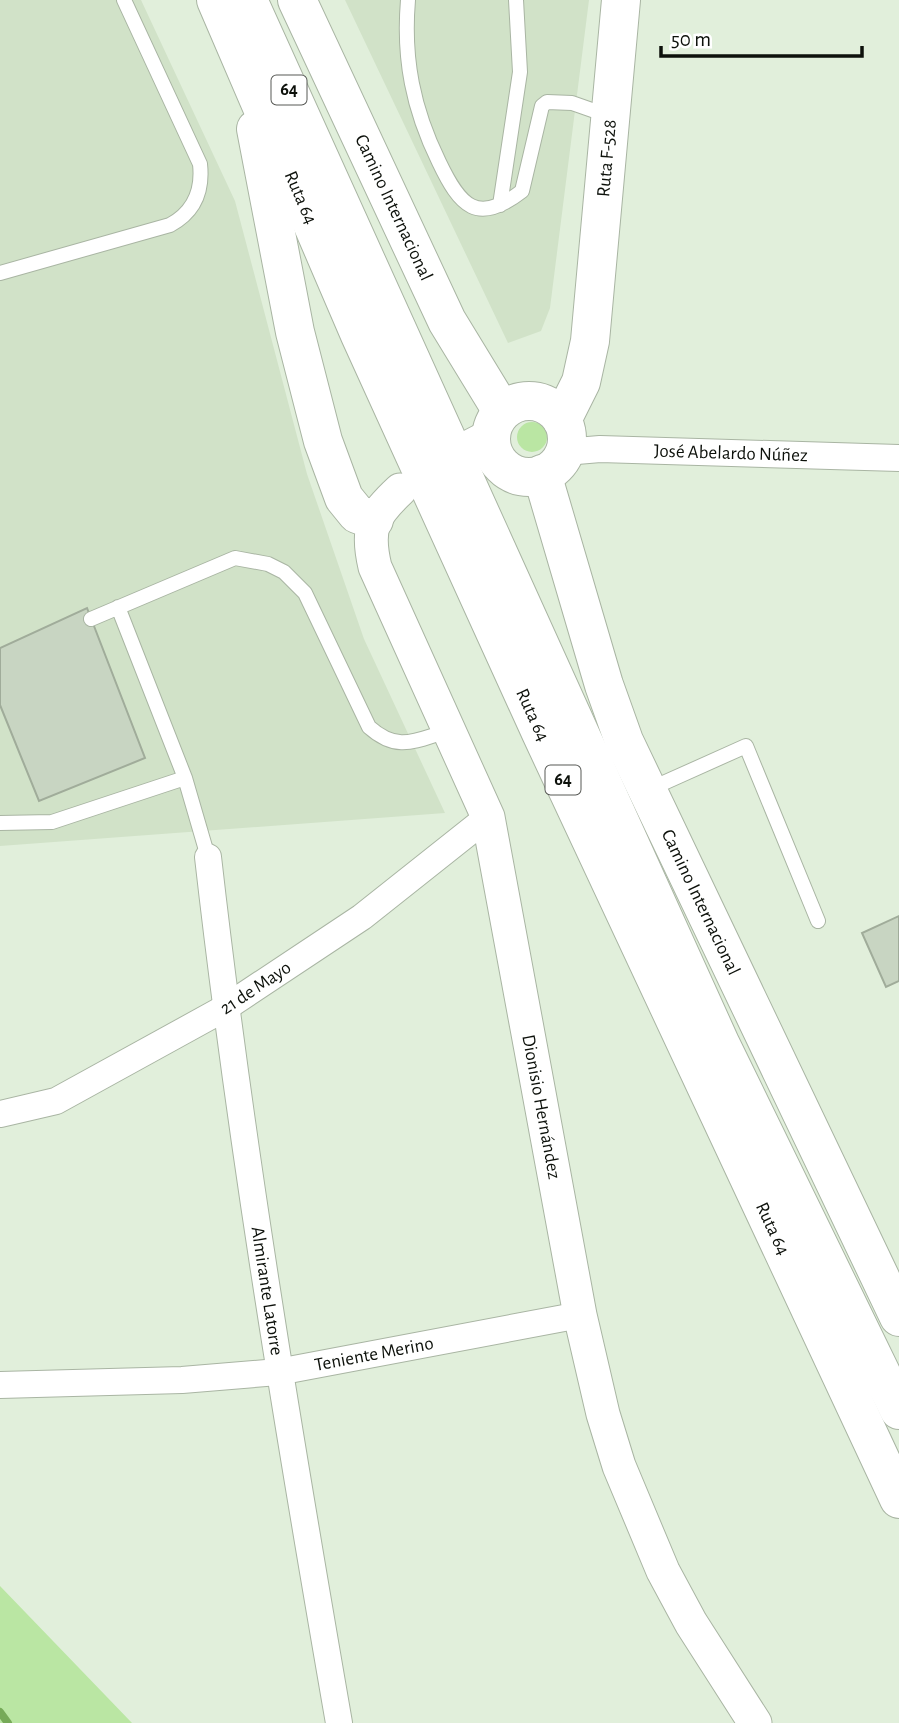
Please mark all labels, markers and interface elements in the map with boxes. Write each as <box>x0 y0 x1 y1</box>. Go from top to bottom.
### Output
scale bar <box>661 14 862 58</box>
text: 50 m <box>671 29 711 50</box>
road number: 64 <box>272 76 306 104</box>
street label: Ruta F-528 <box>594 119 620 198</box>
street label: Camino Internacional <box>352 131 436 283</box>
street label: Ruta 64 <box>281 168 321 227</box>
street label: José Abelardo Núñez <box>654 441 808 465</box>
street label: Ruta 64 <box>513 686 553 744</box>
road number: 64 <box>546 766 580 794</box>
street label: Camino Internacional <box>658 826 744 978</box>
street label: 21 de Mayo <box>217 958 294 1018</box>
street label: Dionisio Hernández <box>519 1033 564 1181</box>
street label: Ruta 64 <box>752 1199 793 1258</box>
street label: Almirante Latorre <box>248 1225 287 1357</box>
street label: Teniente Merino <box>313 1333 435 1374</box>

